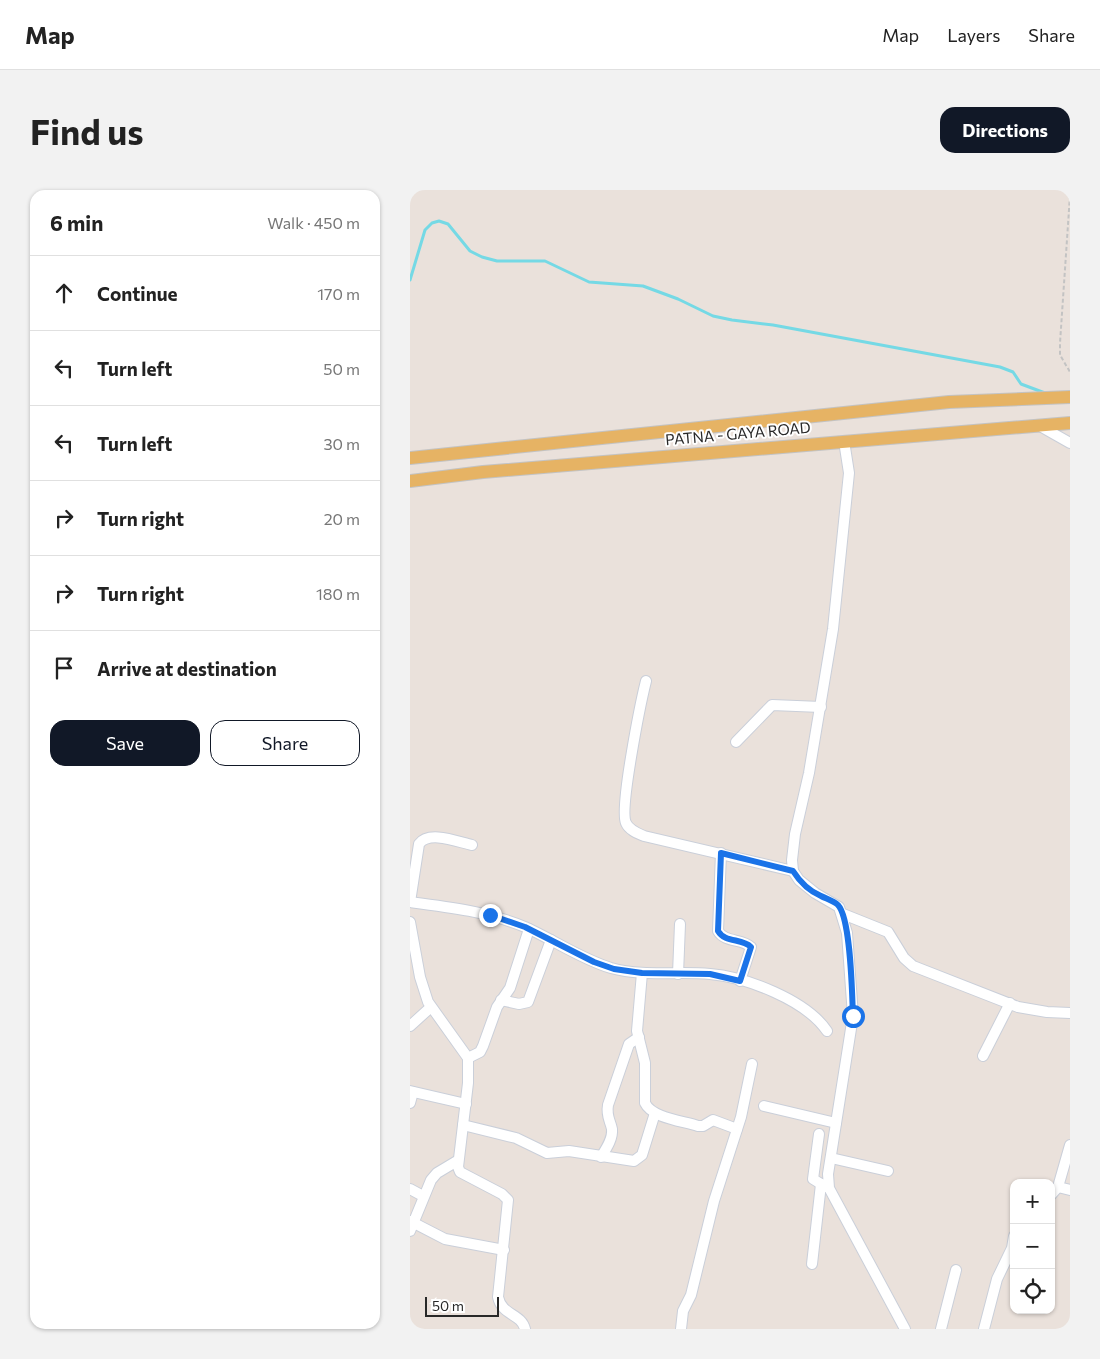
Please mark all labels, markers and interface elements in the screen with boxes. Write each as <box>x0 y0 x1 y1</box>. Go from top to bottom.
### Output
text: Map <box>25 20 75 49</box>
text: Map <box>882 24 919 46</box>
text: Layers <box>947 24 1000 46</box>
text: Share <box>1028 24 1075 46</box>
button: Directions <box>940 107 1070 153</box>
text: Find us <box>30 109 144 152</box>
text: 6 min <box>50 210 103 235</box>
text: Walk · 450 m <box>267 213 360 232</box>
icon: ahead <box>50 279 78 307</box>
text: Continue <box>97 282 177 305</box>
text: 170 m <box>317 284 360 303</box>
icon: left <box>50 354 78 382</box>
text: Turn left <box>97 357 172 380</box>
text: 50 m <box>323 359 360 378</box>
street label: PATNA - GAYA ROAD <box>665 418 811 448</box>
icon: left <box>50 429 78 457</box>
text: Turn left <box>97 432 172 455</box>
text: 30 m <box>323 434 360 453</box>
icon: right <box>50 504 78 532</box>
text: Turn right <box>97 507 184 530</box>
text: 20 m <box>324 509 360 528</box>
icon: right <box>50 579 78 607</box>
text: Turn right <box>97 582 184 605</box>
text: 180 m <box>316 584 360 603</box>
icon: arrive <box>50 654 78 682</box>
text: Arrive at destination <box>97 657 277 680</box>
button: Save <box>50 720 200 766</box>
button: Share <box>210 720 360 766</box>
route end <box>479 904 502 927</box>
route start <box>842 1005 865 1028</box>
map controls <box>1010 1179 1055 1314</box>
button: + <box>1010 1179 1055 1224</box>
button: − <box>1010 1224 1055 1269</box>
button: locate <box>1010 1269 1055 1314</box>
scale bar <box>425 1294 499 1317</box>
text: 50 m <box>432 1297 464 1314</box>

